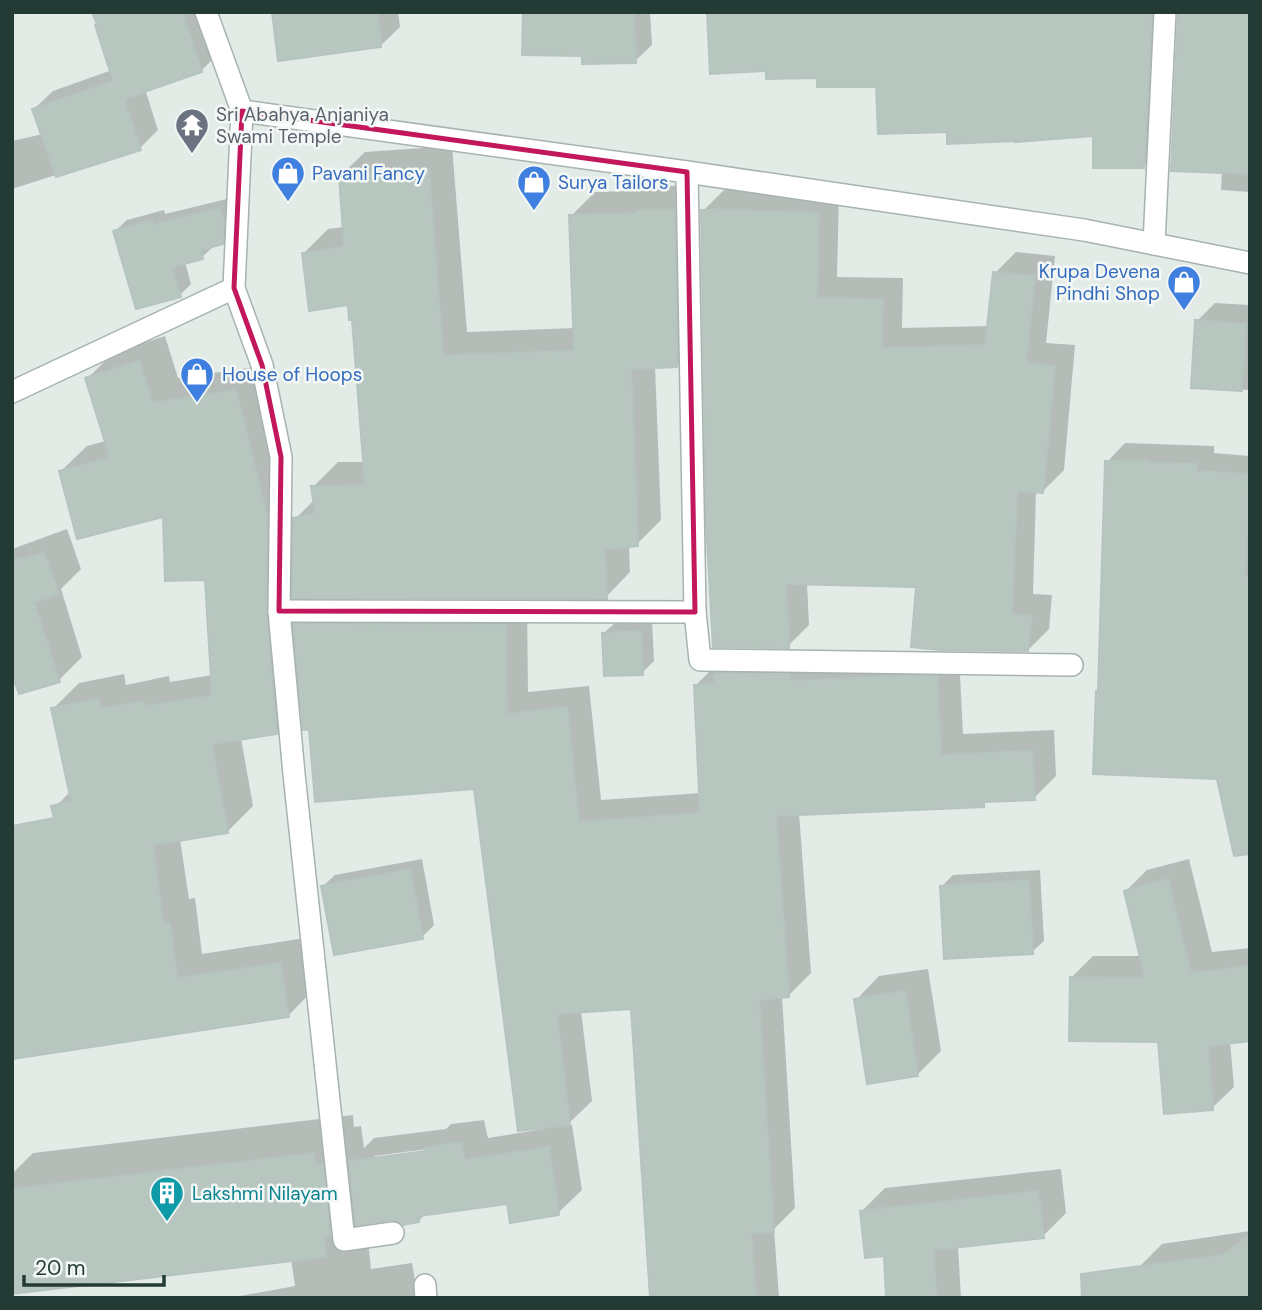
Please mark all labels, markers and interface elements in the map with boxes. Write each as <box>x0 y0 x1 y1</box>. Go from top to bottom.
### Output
place label: Sri Abahya Anjaniya Swami Temple <box>216 102 389 149</box>
temple icon: Sri Abahya Anjaniya Swami Temple <box>173 106 211 155</box>
shop icon: Pavani Fancy <box>269 154 307 203</box>
place label: Pavani Fancy <box>312 161 426 186</box>
shop icon: Surya Tailors <box>515 163 553 212</box>
place label: Surya Tailors <box>558 170 669 195</box>
place label: Krupa Devena Pindhi Shop <box>1039 259 1160 306</box>
shop icon: Krupa Devena Pindhi Shop <box>1165 263 1203 312</box>
shop icon: House of Hoops <box>178 355 216 404</box>
place label: House of Hoops <box>222 362 362 387</box>
building icon: Lakshmi Nilayam <box>148 1174 186 1223</box>
place label: Lakshmi Nilayam <box>192 1181 338 1206</box>
scale bar <box>24 1244 164 1288</box>
text: 20 m <box>35 1254 86 1282</box>

